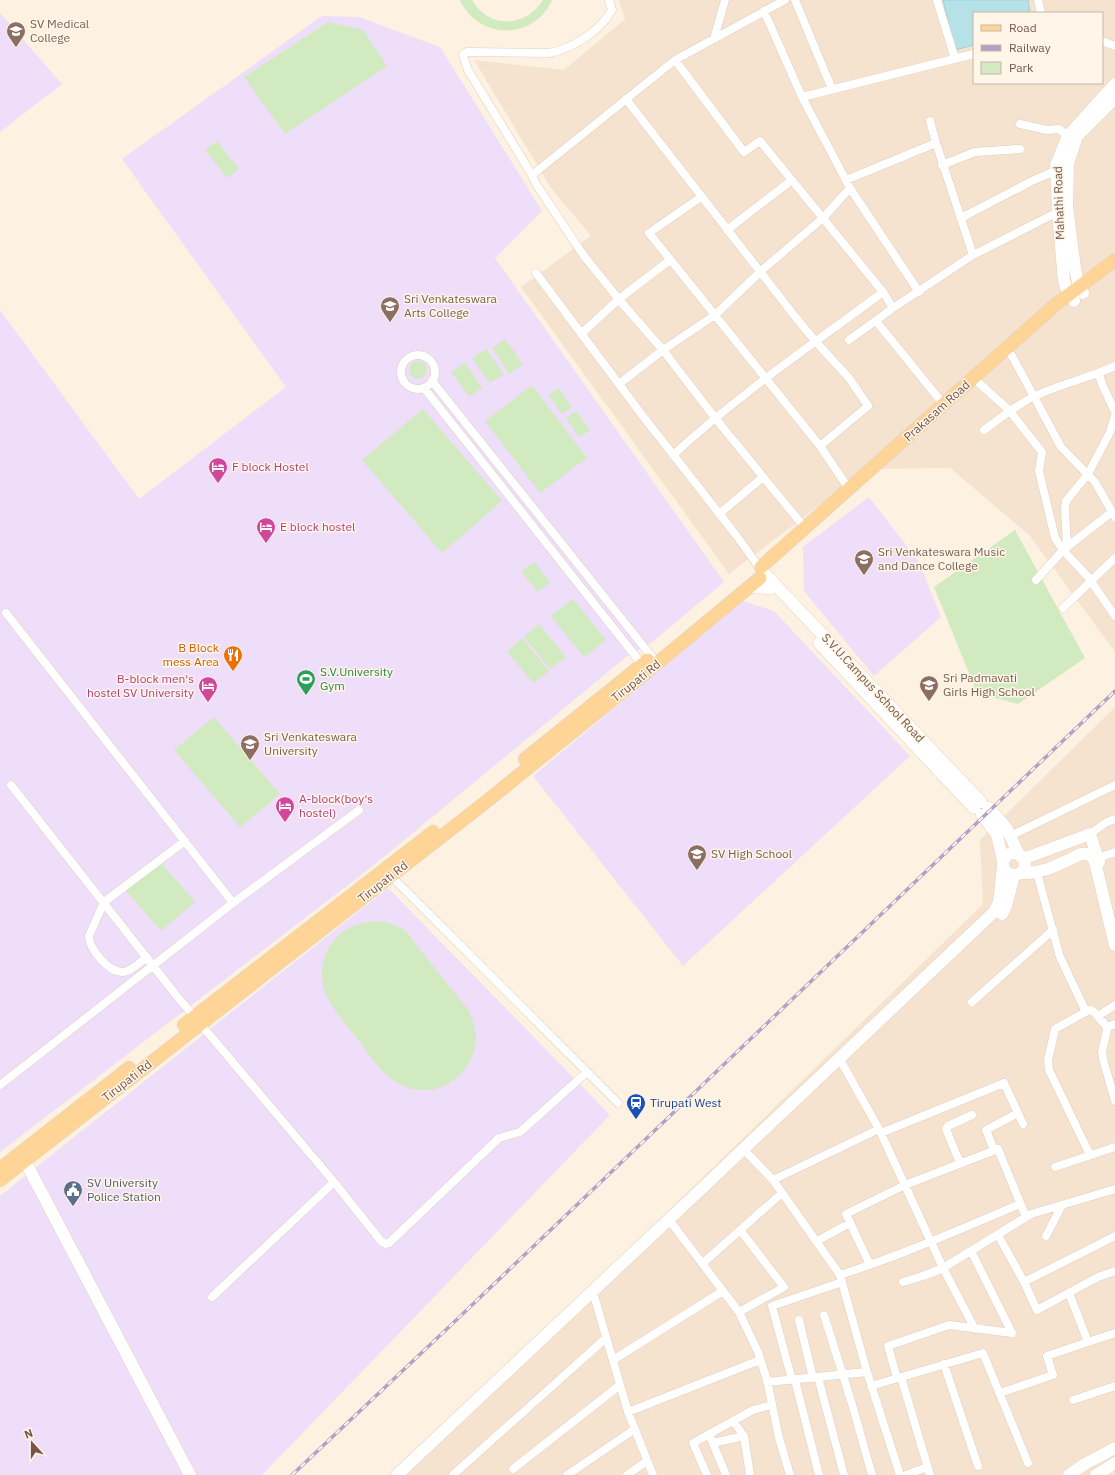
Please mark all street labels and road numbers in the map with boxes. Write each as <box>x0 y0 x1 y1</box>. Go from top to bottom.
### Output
street label: Mahathi Road <box>1050 166 1067 240</box>
street label: Prakasam Road <box>901 377 973 444</box>
street label: S.V.U.Campus School Road <box>819 630 928 745</box>
street label: Tirupati Rd <box>608 656 663 705</box>
street label: Tirupati Rd <box>355 858 411 906</box>
street label: Tirupati Rd <box>99 1057 155 1105</box>

